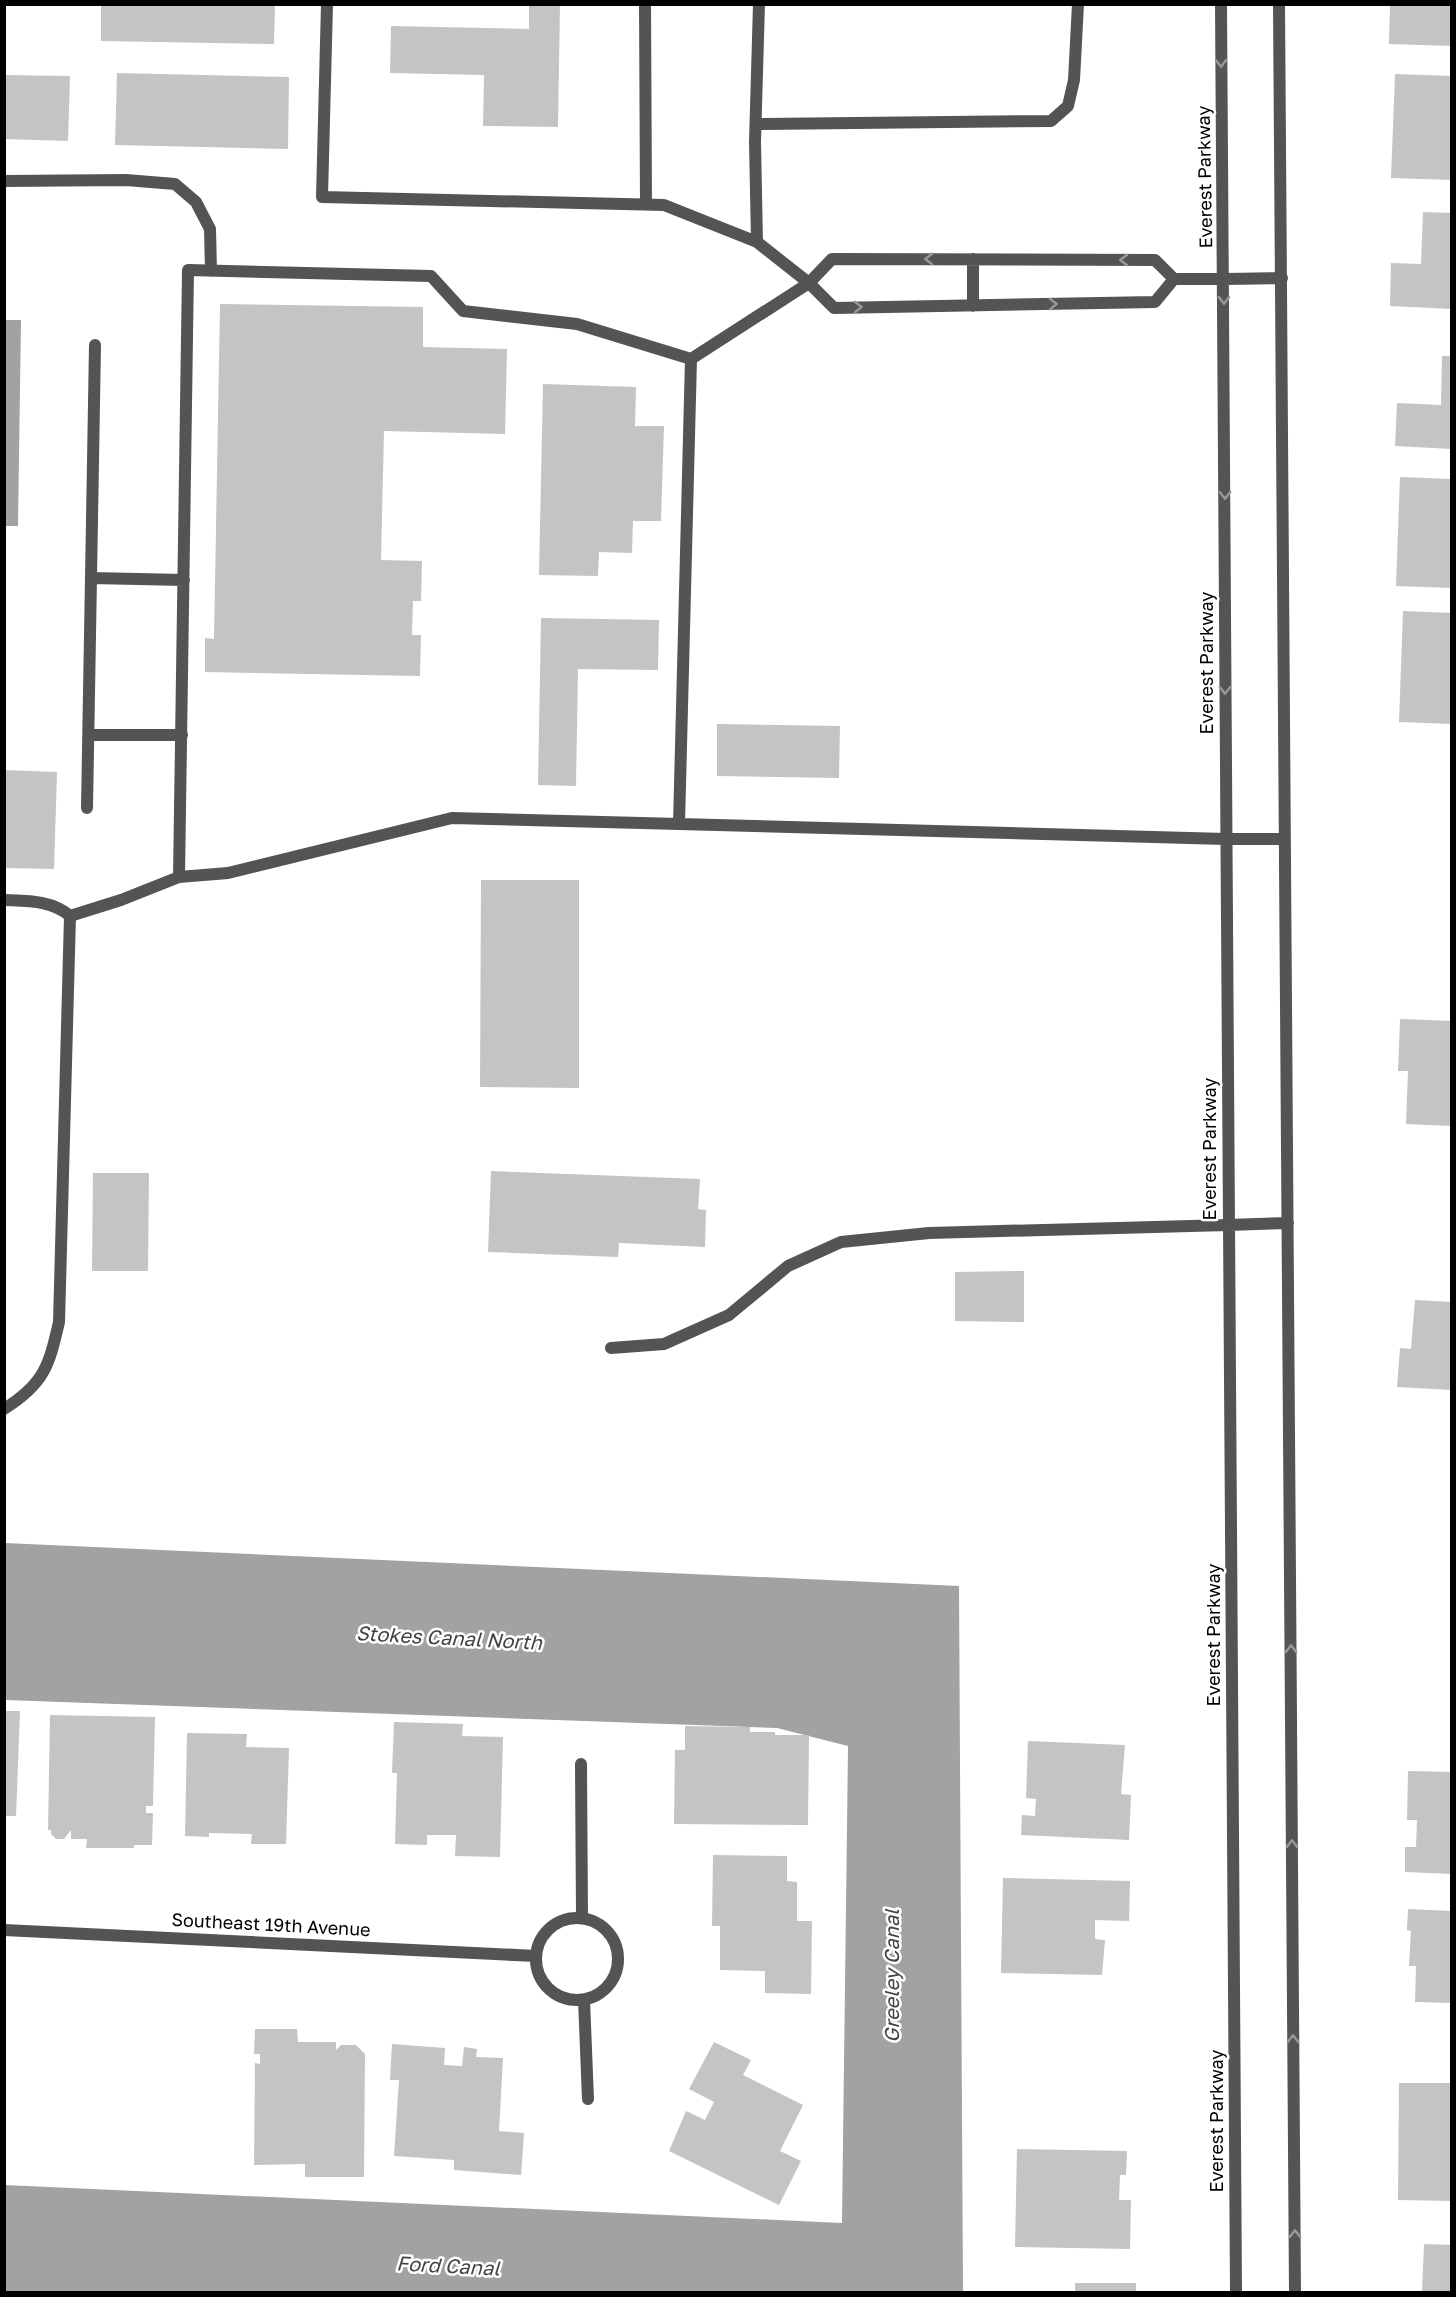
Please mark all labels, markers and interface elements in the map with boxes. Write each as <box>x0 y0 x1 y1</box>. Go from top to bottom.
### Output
one-way arrow <box>1215 58 1228 67</box>
street label: Everest Parkway <box>1192 105 1216 249</box>
one-way arrow <box>924 253 933 265</box>
one-way arrow <box>1119 254 1128 266</box>
one-way arrow <box>1218 295 1230 304</box>
one-way arrow <box>1048 298 1057 311</box>
one-way arrow <box>853 301 862 314</box>
one-way arrow <box>1219 490 1231 499</box>
street label: Everest Parkway <box>1195 592 1217 734</box>
one-way arrow <box>1219 685 1231 694</box>
street label: Everest Parkway <box>1198 1078 1220 1220</box>
street label: Everest Parkway <box>1202 1564 1224 1706</box>
water label: Stokes Canal North <box>355 1620 543 1654</box>
one-way arrow <box>1285 1645 1297 1654</box>
one-way arrow <box>1286 1840 1298 1849</box>
street label: Southeast 19th Avenue <box>171 1908 371 1940</box>
water label: Greeley Canal <box>879 1909 904 2043</box>
one-way arrow <box>1287 2035 1299 2044</box>
street label: Everest Parkway <box>1205 2050 1227 2192</box>
one-way arrow <box>1289 2230 1301 2239</box>
water label: Ford Canal <box>396 2250 501 2280</box>

